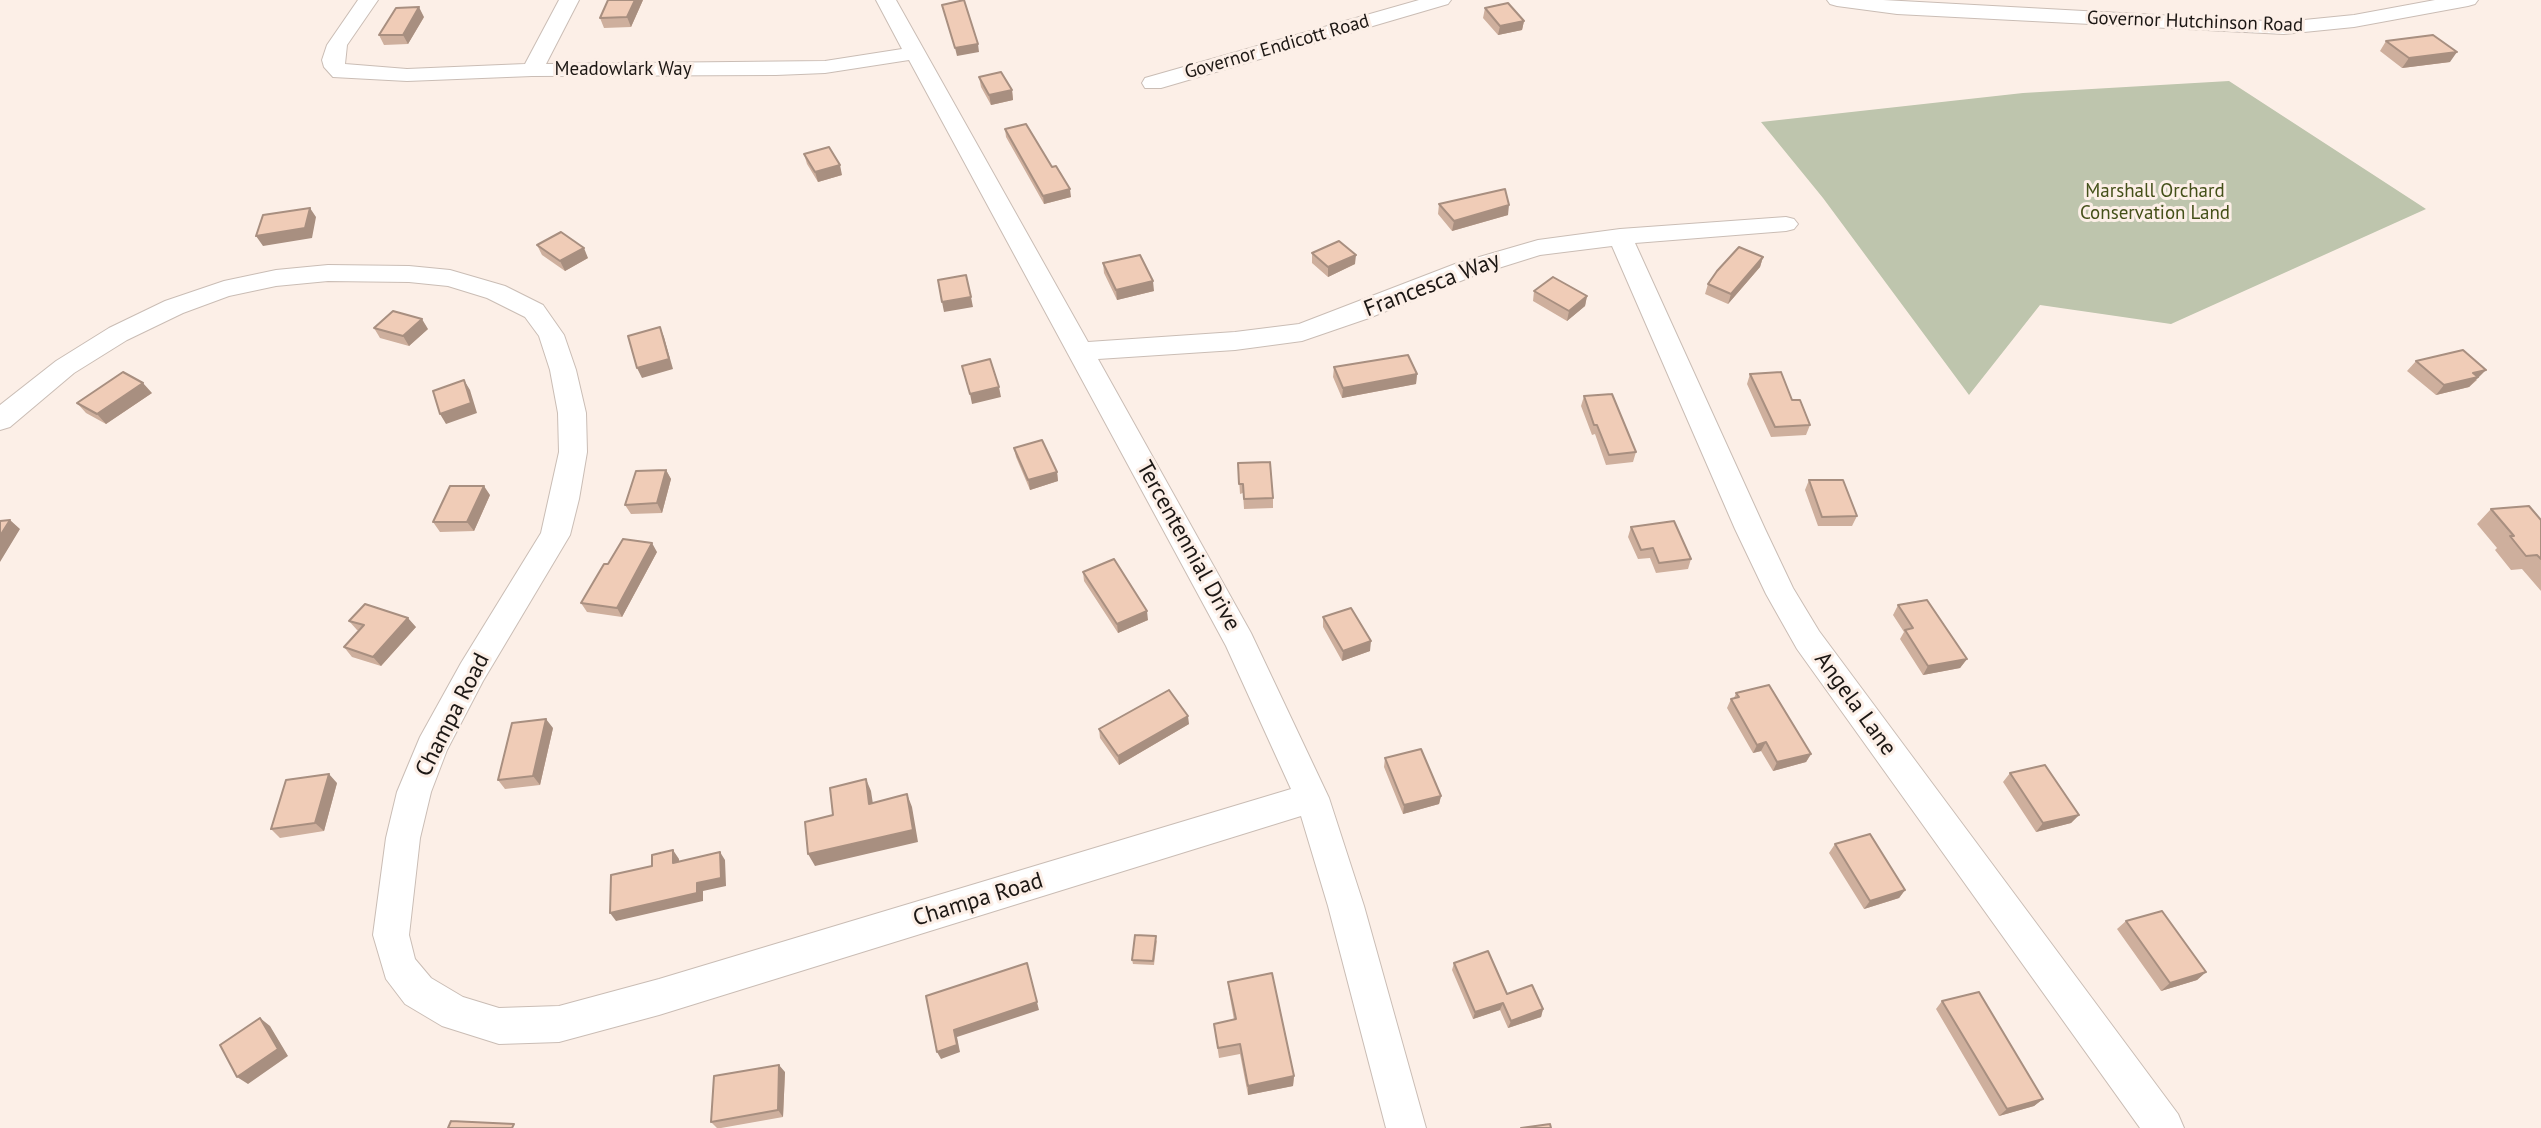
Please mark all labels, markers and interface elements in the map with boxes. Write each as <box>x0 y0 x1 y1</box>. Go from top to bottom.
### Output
street label: Governor Hutchinson Road <box>2087 7 2303 37</box>
street label: Governor Endicott Road <box>1182 10 1372 84</box>
street label: Meadowlark Way <box>554 59 692 81</box>
park label: Marshall Orchard Conservation Land <box>2080 181 2230 225</box>
street label: Francesca Way <box>1360 246 1504 324</box>
street label: Tercentennial Drive <box>1130 456 1246 636</box>
street label: Angela Lane <box>1808 647 1902 761</box>
street label: Champa Road <box>410 649 496 781</box>
street label: Champa Road <box>910 867 1046 933</box>

